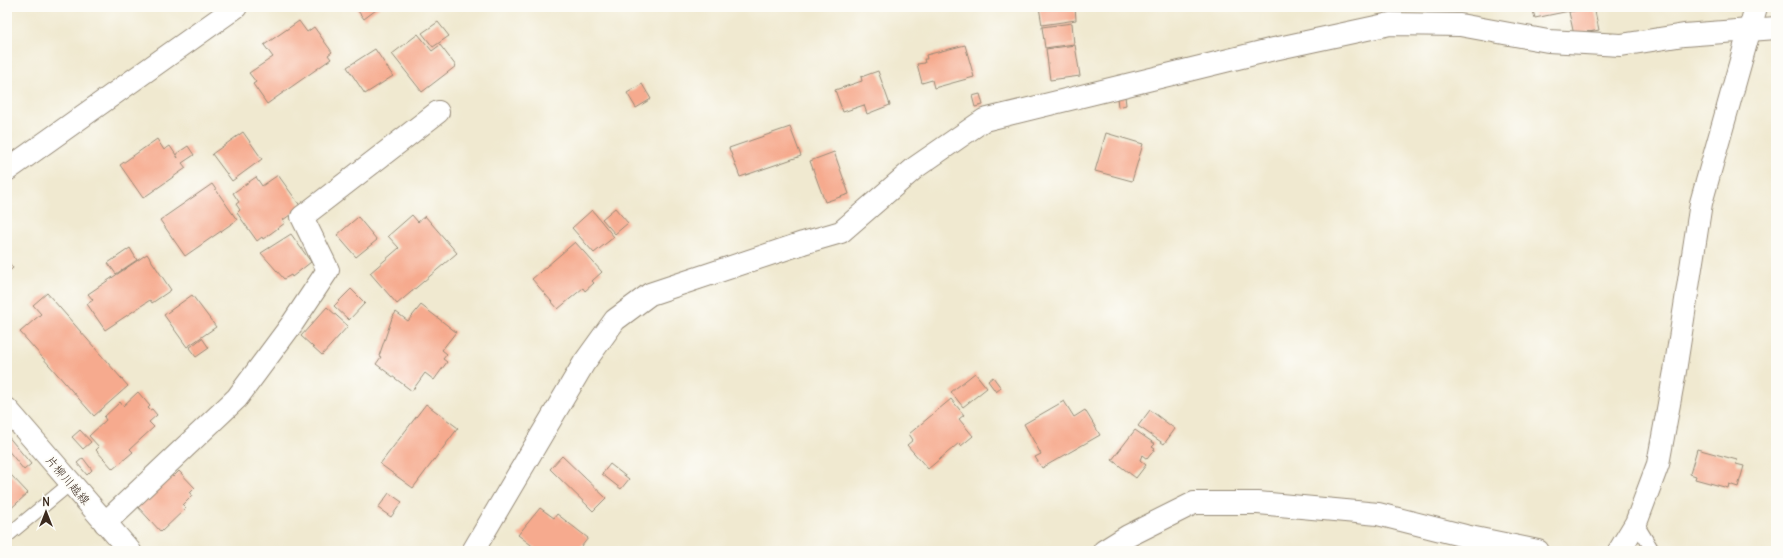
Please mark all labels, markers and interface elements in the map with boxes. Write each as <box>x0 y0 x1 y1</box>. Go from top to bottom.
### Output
street label: 片柳川越線 <box>43 452 93 508</box>
north arrow <box>26 492 66 532</box>
text: N <box>42 495 50 509</box>

